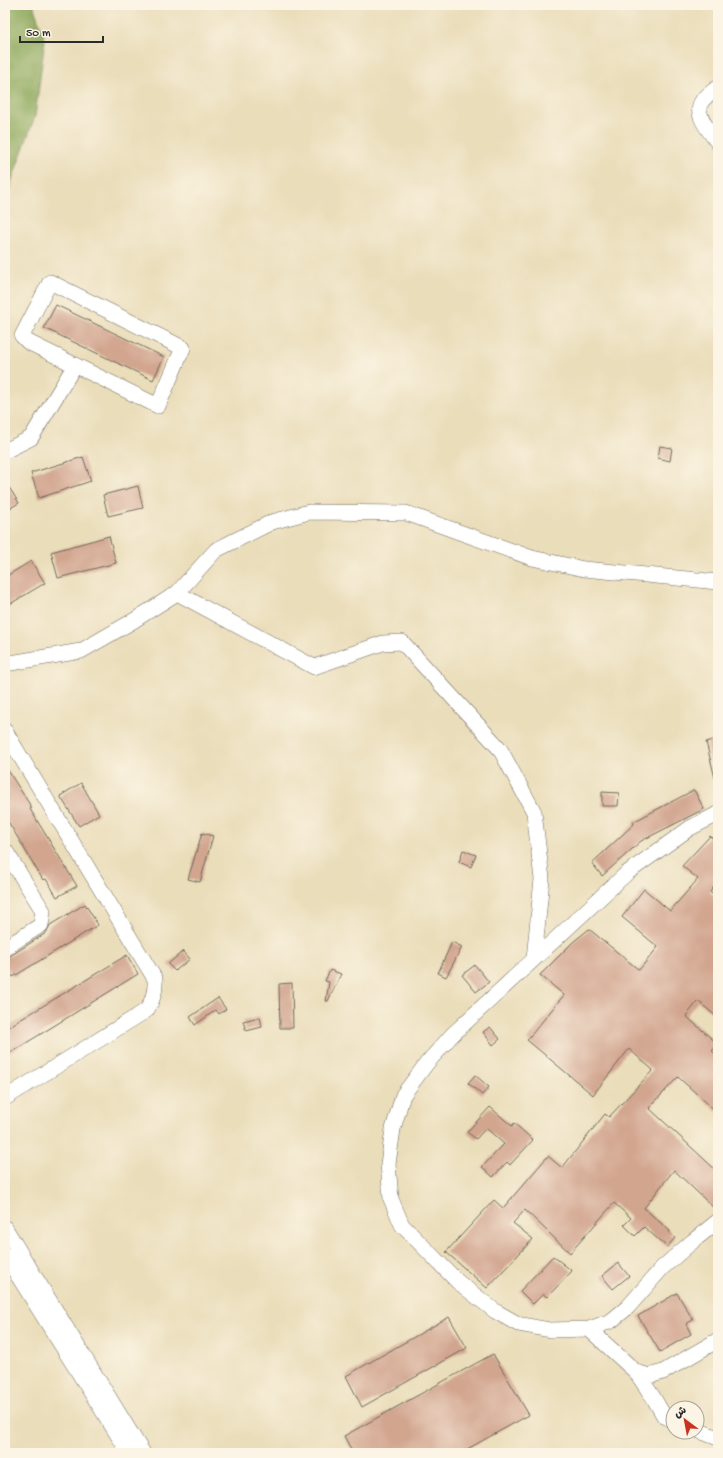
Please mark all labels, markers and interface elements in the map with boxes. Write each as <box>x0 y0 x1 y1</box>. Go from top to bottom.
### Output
scale bar <box>20 18 103 44</box>
text: 50 m <box>26 27 51 41</box>
north arrow <box>665 1400 705 1440</box>
text: ش <box>672 1405 689 1422</box>

